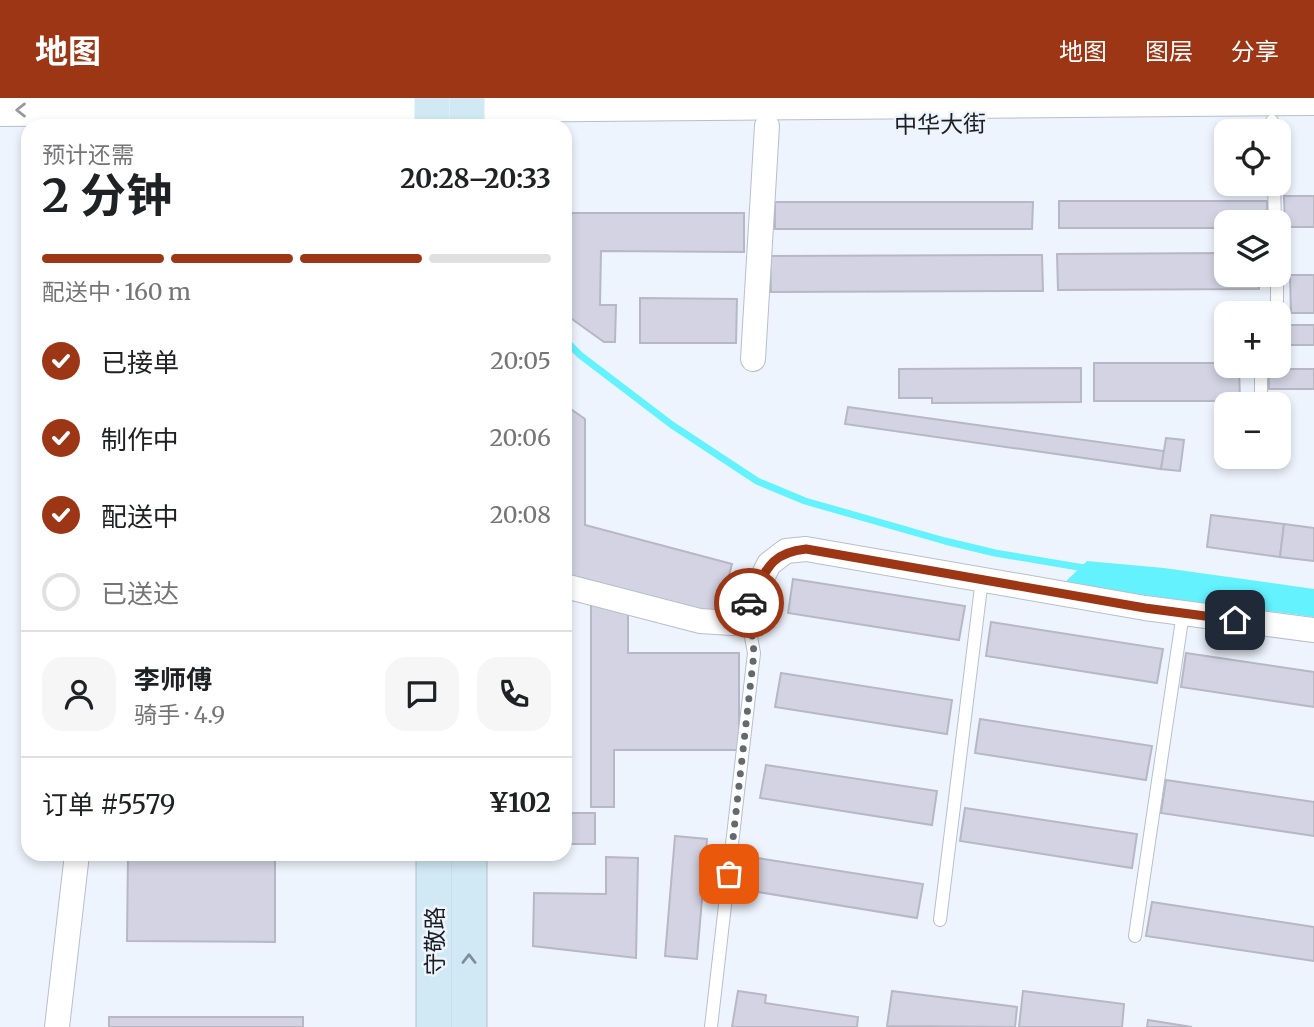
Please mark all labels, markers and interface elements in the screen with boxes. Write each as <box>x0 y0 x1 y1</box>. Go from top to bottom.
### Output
text: 地图 <box>35 31 101 72</box>
text: 地图 <box>1059 36 1107 67</box>
text: 图层 <box>1145 36 1193 67</box>
text: 分享 <box>1231 36 1279 67</box>
one-way arrow <box>15 102 26 118</box>
street label: 中华大街 <box>894 109 986 139</box>
map controls <box>1214 119 1291 469</box>
button: locate <box>1214 119 1291 196</box>
text: 预计还需 <box>42 140 134 169</box>
text: 20:28–20:33 <box>400 162 551 195</box>
text: 2 分钟 <box>42 167 172 225</box>
button: layers <box>1214 210 1291 287</box>
text: 配送中 · 160 m <box>42 277 191 306</box>
button: + <box>1214 301 1291 378</box>
icon: check <box>42 342 80 380</box>
text: 已接单 <box>101 346 179 379</box>
text: 20:05 <box>490 346 551 375</box>
button: − <box>1214 392 1291 469</box>
icon: check <box>42 419 80 457</box>
text: 制作中 <box>101 423 179 456</box>
text: 20:06 <box>489 423 551 452</box>
icon: check <box>42 496 80 534</box>
text: 配送中 <box>101 500 179 533</box>
text: 20:08 <box>490 500 551 529</box>
courier <box>714 568 784 638</box>
text: 已送达 <box>101 577 179 610</box>
icon: car <box>730 584 768 622</box>
pin <box>1205 590 1265 650</box>
icon: home <box>1216 601 1254 639</box>
button: person <box>42 657 116 731</box>
button: chat <box>385 657 459 731</box>
button: phone <box>477 657 551 731</box>
text: 李师傅 <box>134 663 212 696</box>
text: 骑手 · 4.9 <box>134 700 225 729</box>
text: ¥102 <box>489 786 551 819</box>
text: 订单 #5579 <box>42 788 176 821</box>
pin <box>699 844 759 904</box>
icon: bag <box>710 855 748 893</box>
street label: 守敬路 <box>420 907 449 976</box>
one-way arrow <box>461 953 477 964</box>

